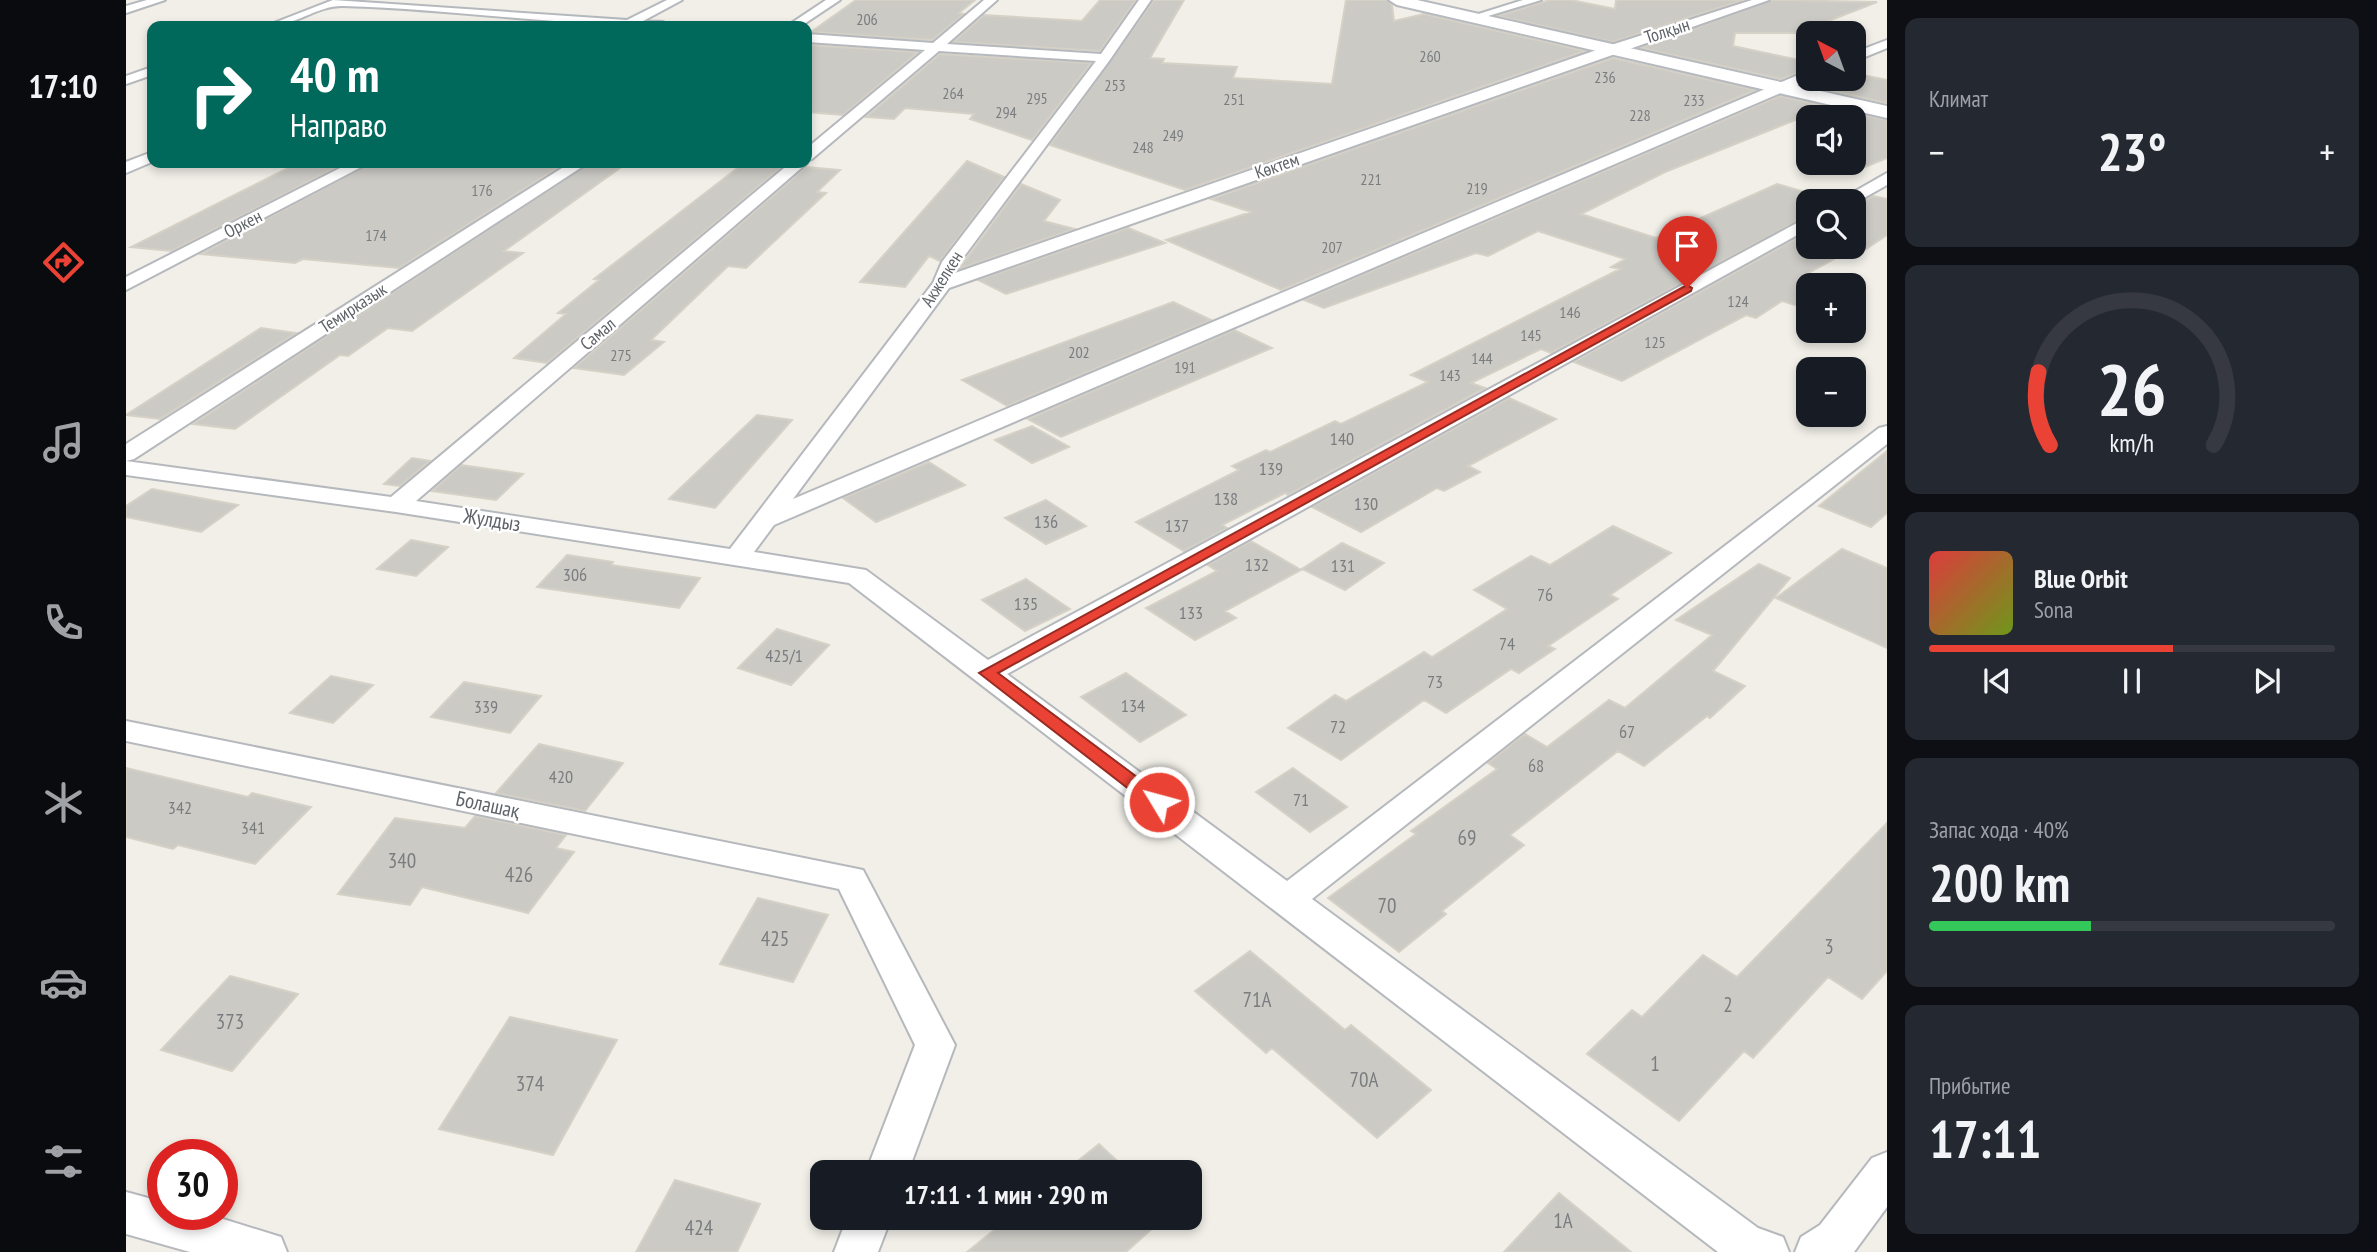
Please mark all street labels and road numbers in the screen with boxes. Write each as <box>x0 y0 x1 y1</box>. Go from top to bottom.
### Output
street label: Толқын <box>1641 12 1692 49</box>
street label: Көктем <box>1252 147 1302 184</box>
street label: Оркен <box>220 204 266 243</box>
street label: Акжелкен <box>916 247 968 311</box>
street label: Темирказык <box>315 277 391 338</box>
street label: Самал <box>575 312 620 355</box>
street label: Жулдыз <box>460 502 523 537</box>
street label: Болашақ <box>454 785 523 825</box>

